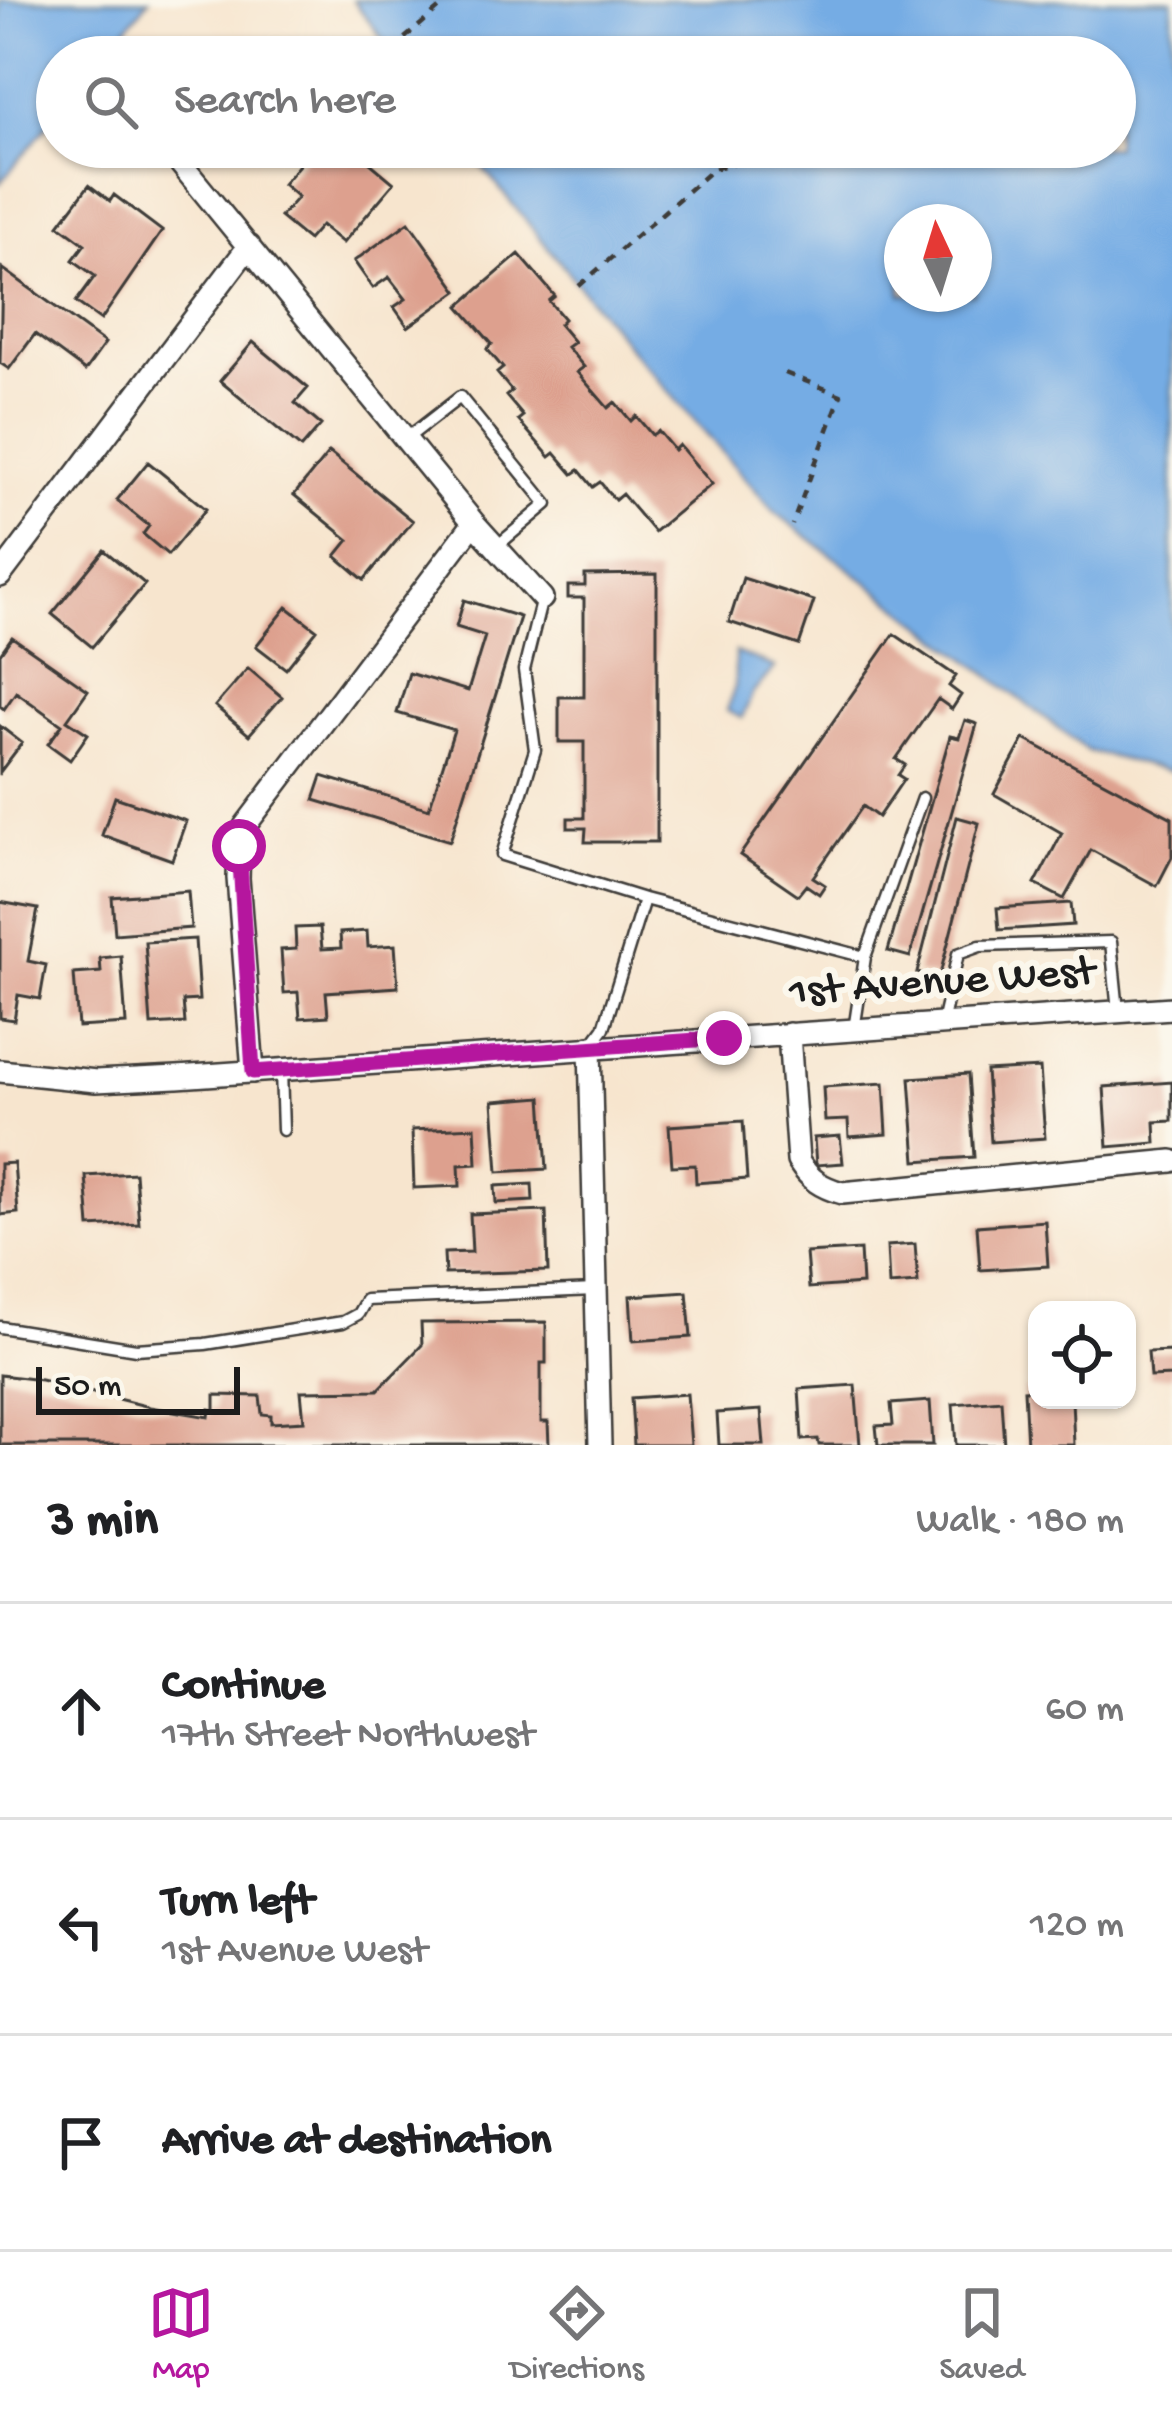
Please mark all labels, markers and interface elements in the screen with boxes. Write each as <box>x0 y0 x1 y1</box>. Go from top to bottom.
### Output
search box <box>36 36 1136 168</box>
icon: search <box>78 69 144 135</box>
text: Search here <box>174 76 396 129</box>
north arrow <box>884 204 992 312</box>
route start <box>212 819 266 873</box>
street label: 1st Avenue West <box>786 947 1100 1021</box>
route end <box>697 1011 751 1065</box>
map controls <box>1028 1301 1136 1409</box>
button: locate <box>1028 1301 1136 1409</box>
scale bar <box>36 1361 240 1414</box>
text: 50 m <box>54 1369 121 1407</box>
text: 3 min <box>48 1493 158 1553</box>
text: Walk · 180 m <box>916 1500 1124 1546</box>
text: Continue <box>162 1661 325 1714</box>
icon: ahead <box>48 1678 114 1744</box>
text: 60 m <box>1045 1688 1124 1734</box>
text: 17th Street Northwest <box>162 1714 534 1760</box>
text: Turn left <box>162 1877 314 1930</box>
icon: left <box>48 1894 114 1960</box>
text: 120 m <box>1030 1904 1124 1950</box>
text: 1st Avenue West <box>162 1930 427 1976</box>
icon: arrive <box>48 2110 114 2176</box>
text: Arrive at destination <box>162 2116 551 2169</box>
tab: Map <box>148 2280 214 2390</box>
tab: Directions <box>510 2280 644 2390</box>
tab: Saved <box>940 2280 1024 2390</box>

